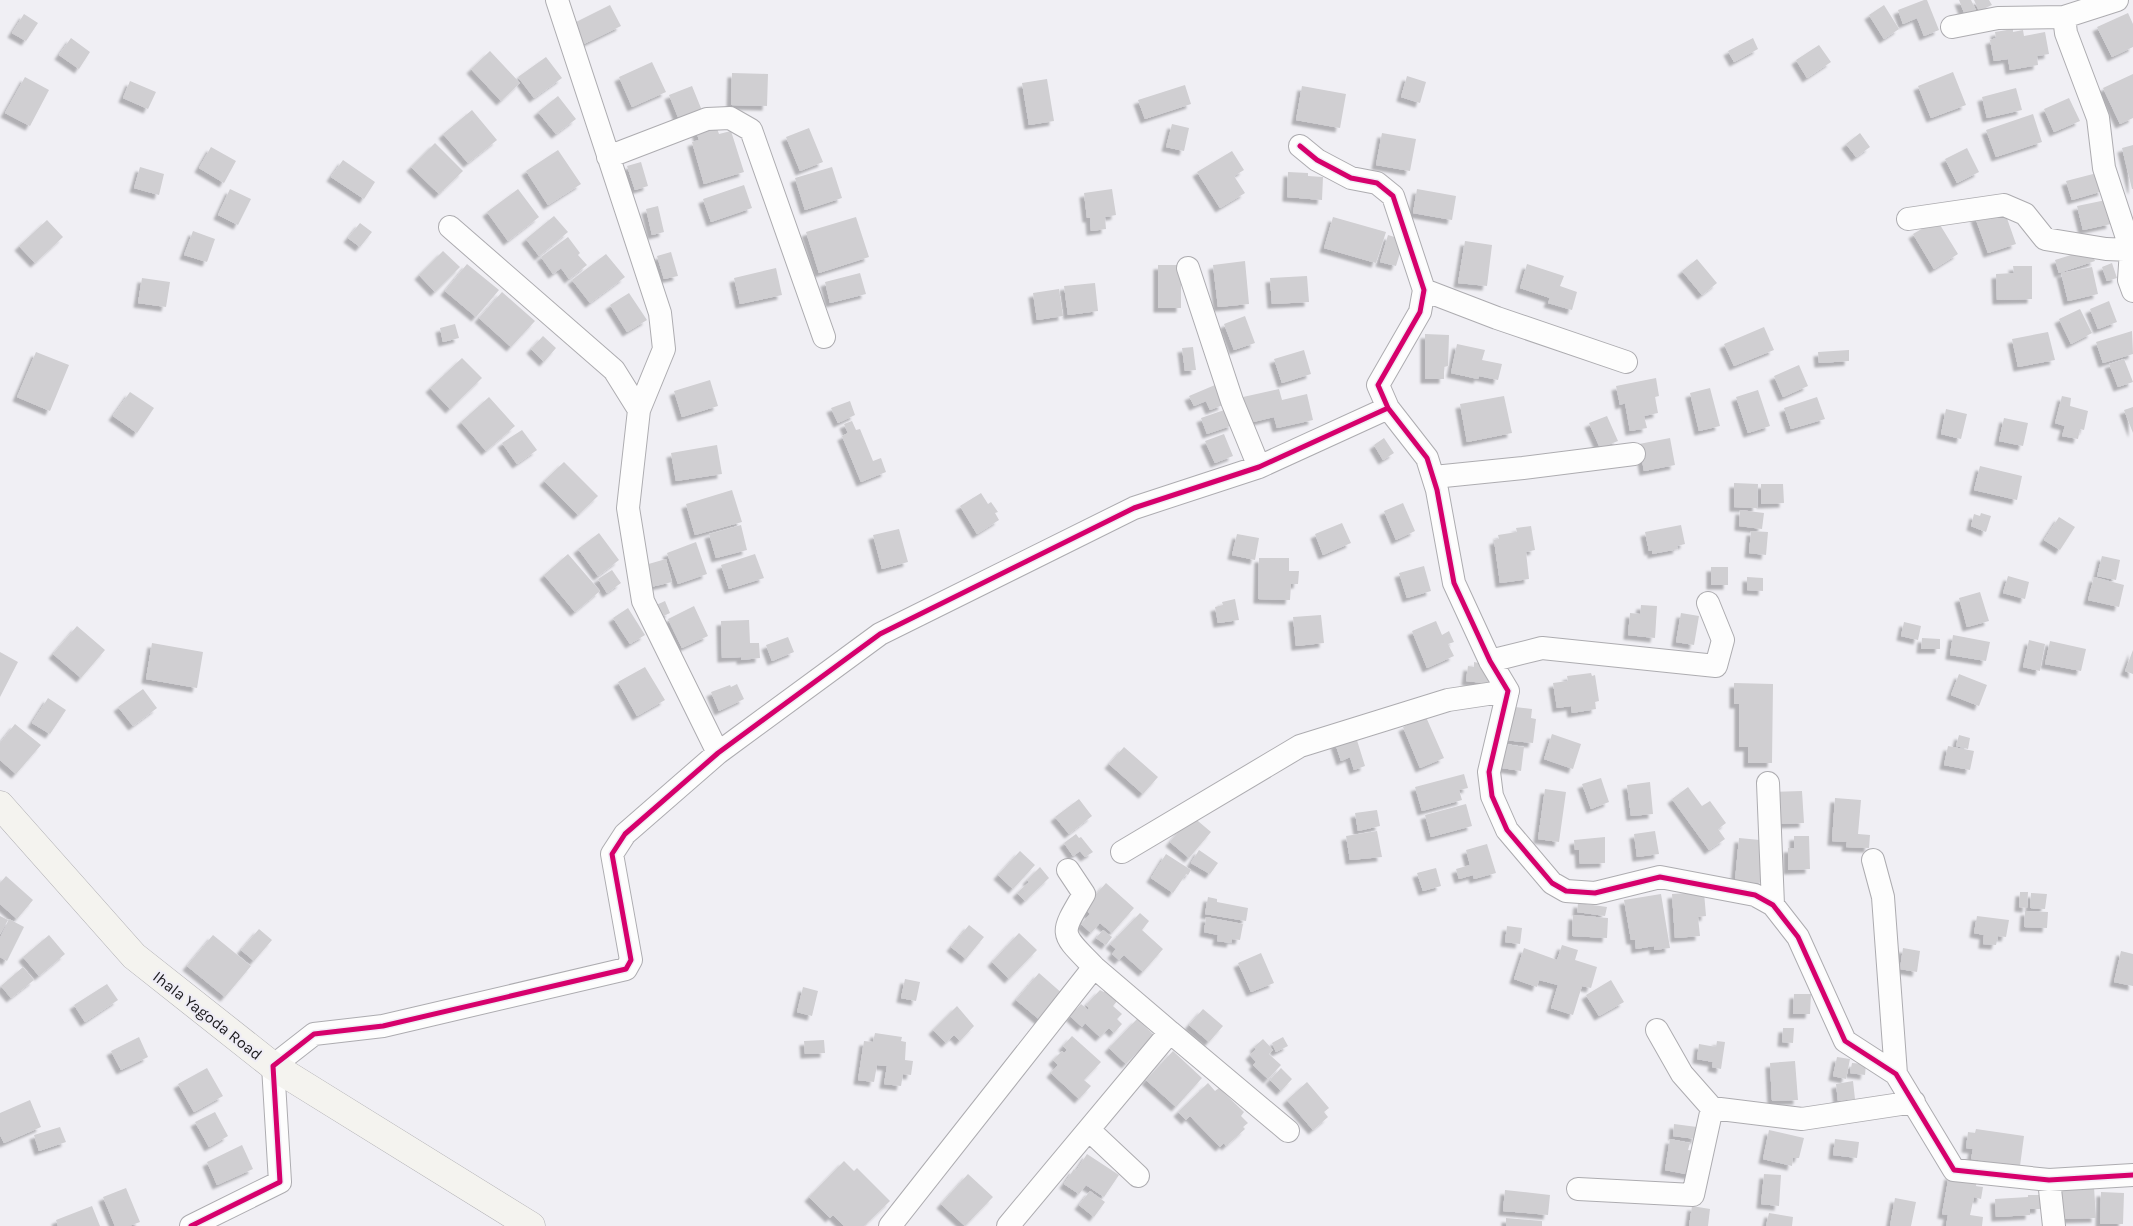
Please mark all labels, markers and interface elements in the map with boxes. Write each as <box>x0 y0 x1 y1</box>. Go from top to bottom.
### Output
street label: Ihala Yagoda Road <box>149 967 266 1064</box>

